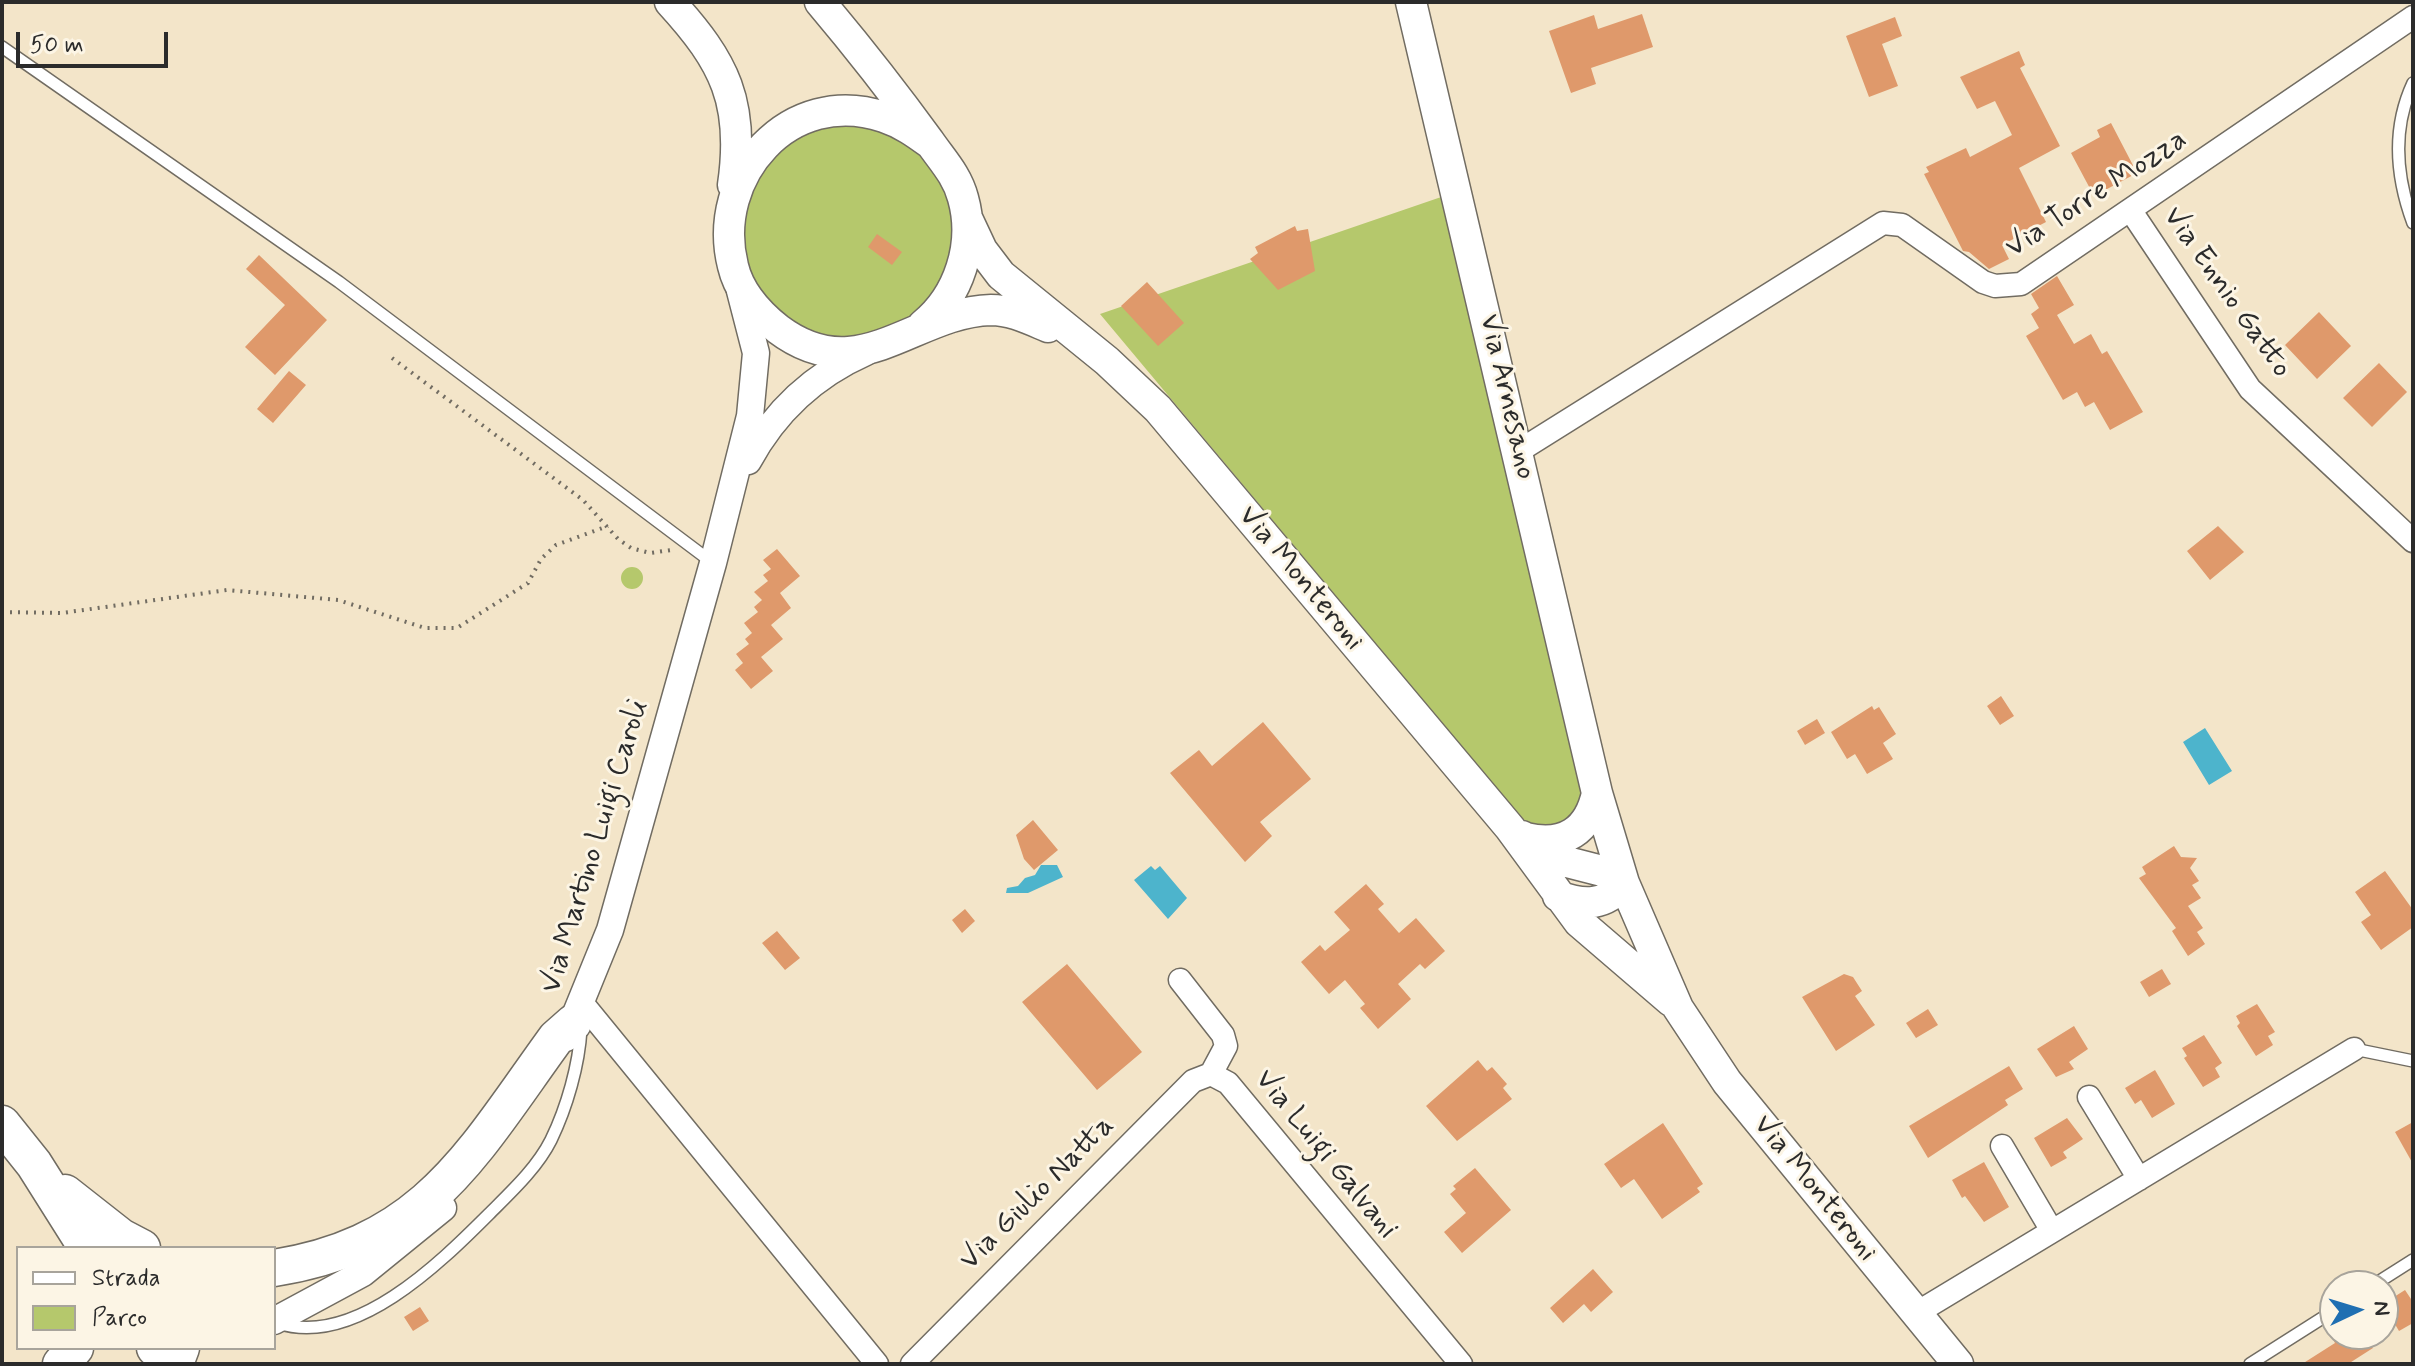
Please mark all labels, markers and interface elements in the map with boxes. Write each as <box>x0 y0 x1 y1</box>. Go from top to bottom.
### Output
scale bar <box>20 16 172 66</box>
text: 50 m <box>30 30 84 61</box>
street label: Via Torre Mozza <box>2000 123 2194 267</box>
street label: Via Ennio Gatto <box>2154 200 2298 386</box>
street label: Via Arnesano <box>1470 311 1542 483</box>
street label: Via Monteroni <box>1229 499 1371 659</box>
street label: Via Martino Luigi Caroli <box>534 696 658 998</box>
street label: Via Luigi Galvani <box>1246 1063 1404 1247</box>
street label: Via Monteroni <box>1744 1108 1884 1270</box>
street label: Via Giulio Natta <box>953 1109 1123 1279</box>
legend <box>16 1246 276 1350</box>
text: Strada <box>92 1263 161 1294</box>
north arrow <box>2319 1270 2399 1350</box>
text: N <box>2366 1300 2395 1317</box>
text: Parco <box>92 1303 147 1334</box>

